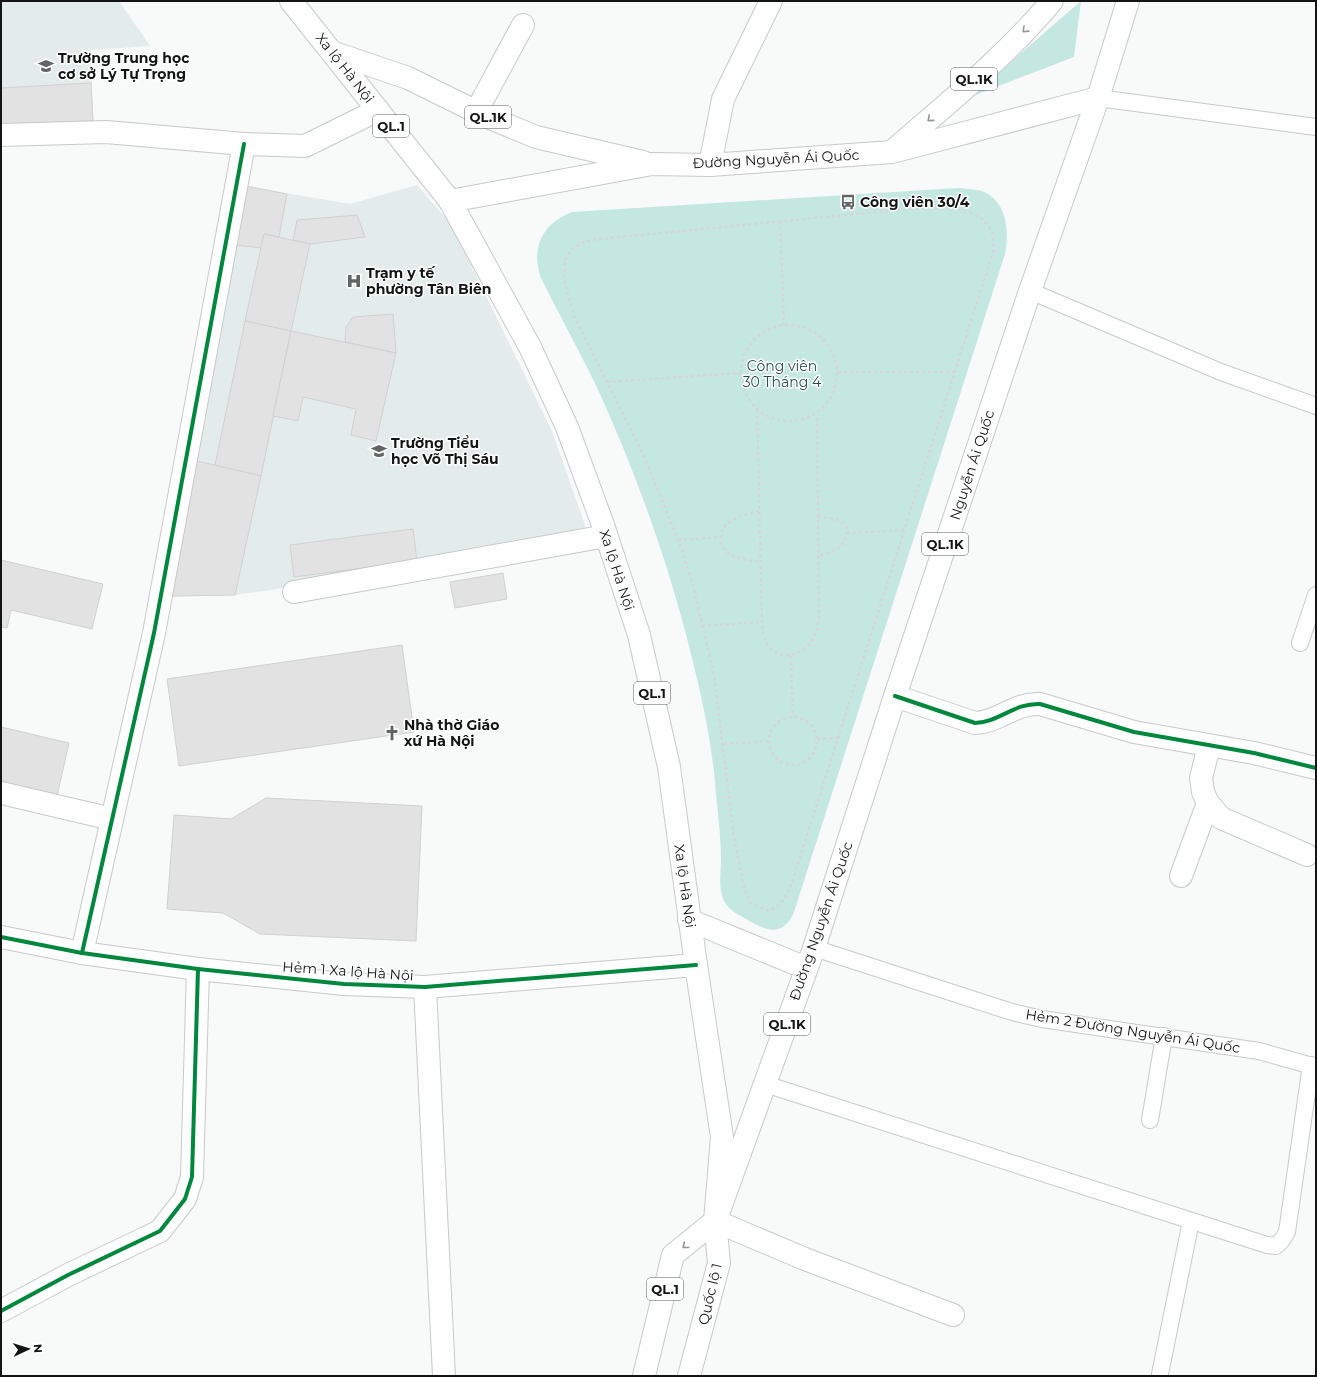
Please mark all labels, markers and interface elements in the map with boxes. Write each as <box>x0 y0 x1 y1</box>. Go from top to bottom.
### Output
one-way arrow <box>1022 25 1030 33</box>
street label: Xa lộ Hà Nội <box>312 29 378 107</box>
place label: Trường Trung học cơ sở Lý Tự Trọng <box>58 49 190 83</box>
school or university icon: Trường Trung học cơ sở Lý Tự Trọng <box>37 57 55 75</box>
road number: QL.1K <box>951 68 997 90</box>
road number: QL.1K <box>465 106 511 128</box>
one-way arrow <box>928 114 935 121</box>
road number: QL.1 <box>373 115 409 137</box>
street label: Đường Nguyễn Ái Quốc <box>692 146 860 172</box>
bus stop icon: Công viên 30/4 <box>839 193 857 211</box>
place label: Công viên 30/4 <box>860 193 970 211</box>
place label: Trạm y tế phường Tân Biên <box>366 264 492 298</box>
hospital icon: Trạm y tế phường Tân Biên <box>345 272 363 290</box>
park label: Công viên 30 Tháng 4 <box>743 357 822 391</box>
street label: Nguyễn Ái Quốc <box>946 408 998 522</box>
place label: Trường Tiểu học Võ Thị Sáu <box>391 434 499 468</box>
school or university icon: Trường Tiểu học Võ Thị Sáu <box>370 442 388 460</box>
street label: Xa lộ Hà Nội <box>595 527 639 613</box>
road number: QL.1K <box>922 533 968 555</box>
road number: QL.1 <box>634 682 670 704</box>
place label: Nhà thờ Giáo xứ Hà Nội <box>404 716 499 750</box>
church icon: Nhà thờ Giáo xứ Hà Nội <box>383 724 401 742</box>
street label: Đường Nguyễn Ái Quốc <box>785 839 857 1003</box>
street label: Xa lộ Hà Nội <box>670 843 700 929</box>
street label: Hẻm 1 Xa lộ Hà Nội <box>282 957 414 985</box>
street label: Hẻm 2 Đường Nguyễn Ái Quốc <box>1024 1005 1242 1057</box>
road number: QL.1K <box>764 1013 810 1035</box>
one-way arrow <box>682 1241 690 1248</box>
street label: Quốc lộ 1 <box>694 1261 726 1327</box>
road number: QL.1 <box>647 1278 683 1300</box>
north arrow <box>8 1329 48 1369</box>
text: N <box>31 1343 45 1353</box>

